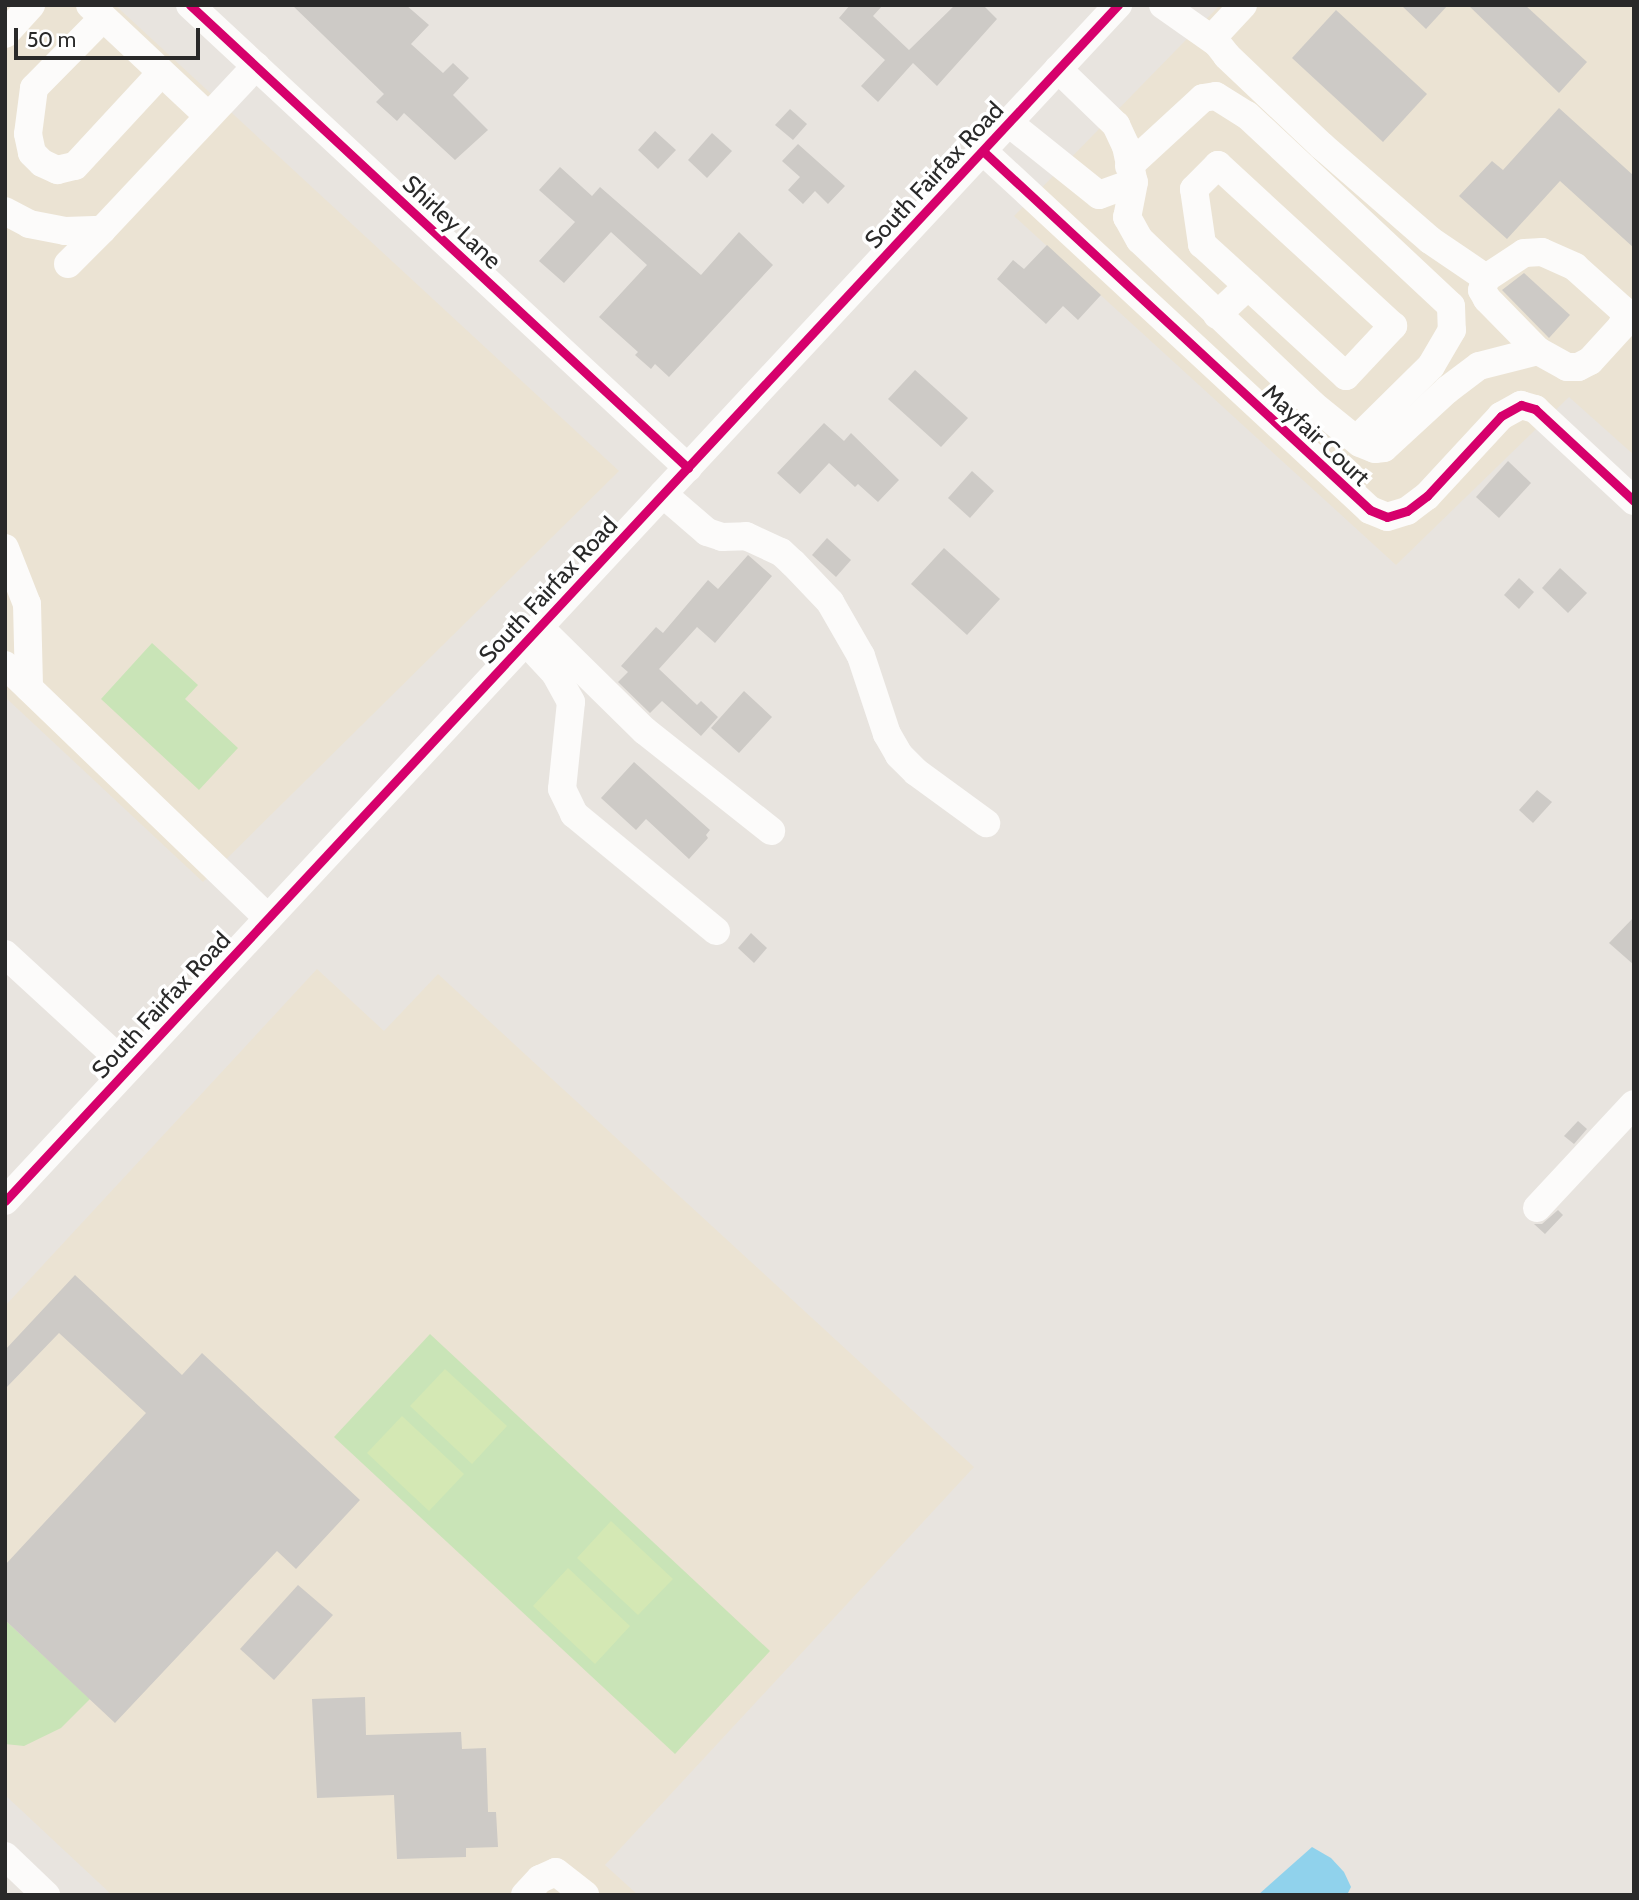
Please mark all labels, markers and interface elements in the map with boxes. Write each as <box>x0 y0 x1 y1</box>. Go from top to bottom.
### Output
scale bar <box>18 14 203 58</box>
text: 50 m <box>27 27 76 52</box>
street label: South Fairfax Road <box>859 96 1009 254</box>
street label: Shirley Lane <box>397 169 507 275</box>
street label: Mayfair Court <box>1257 378 1375 492</box>
street label: South Fairfax Road <box>473 511 623 669</box>
street label: South Fairfax Road <box>86 926 236 1084</box>

